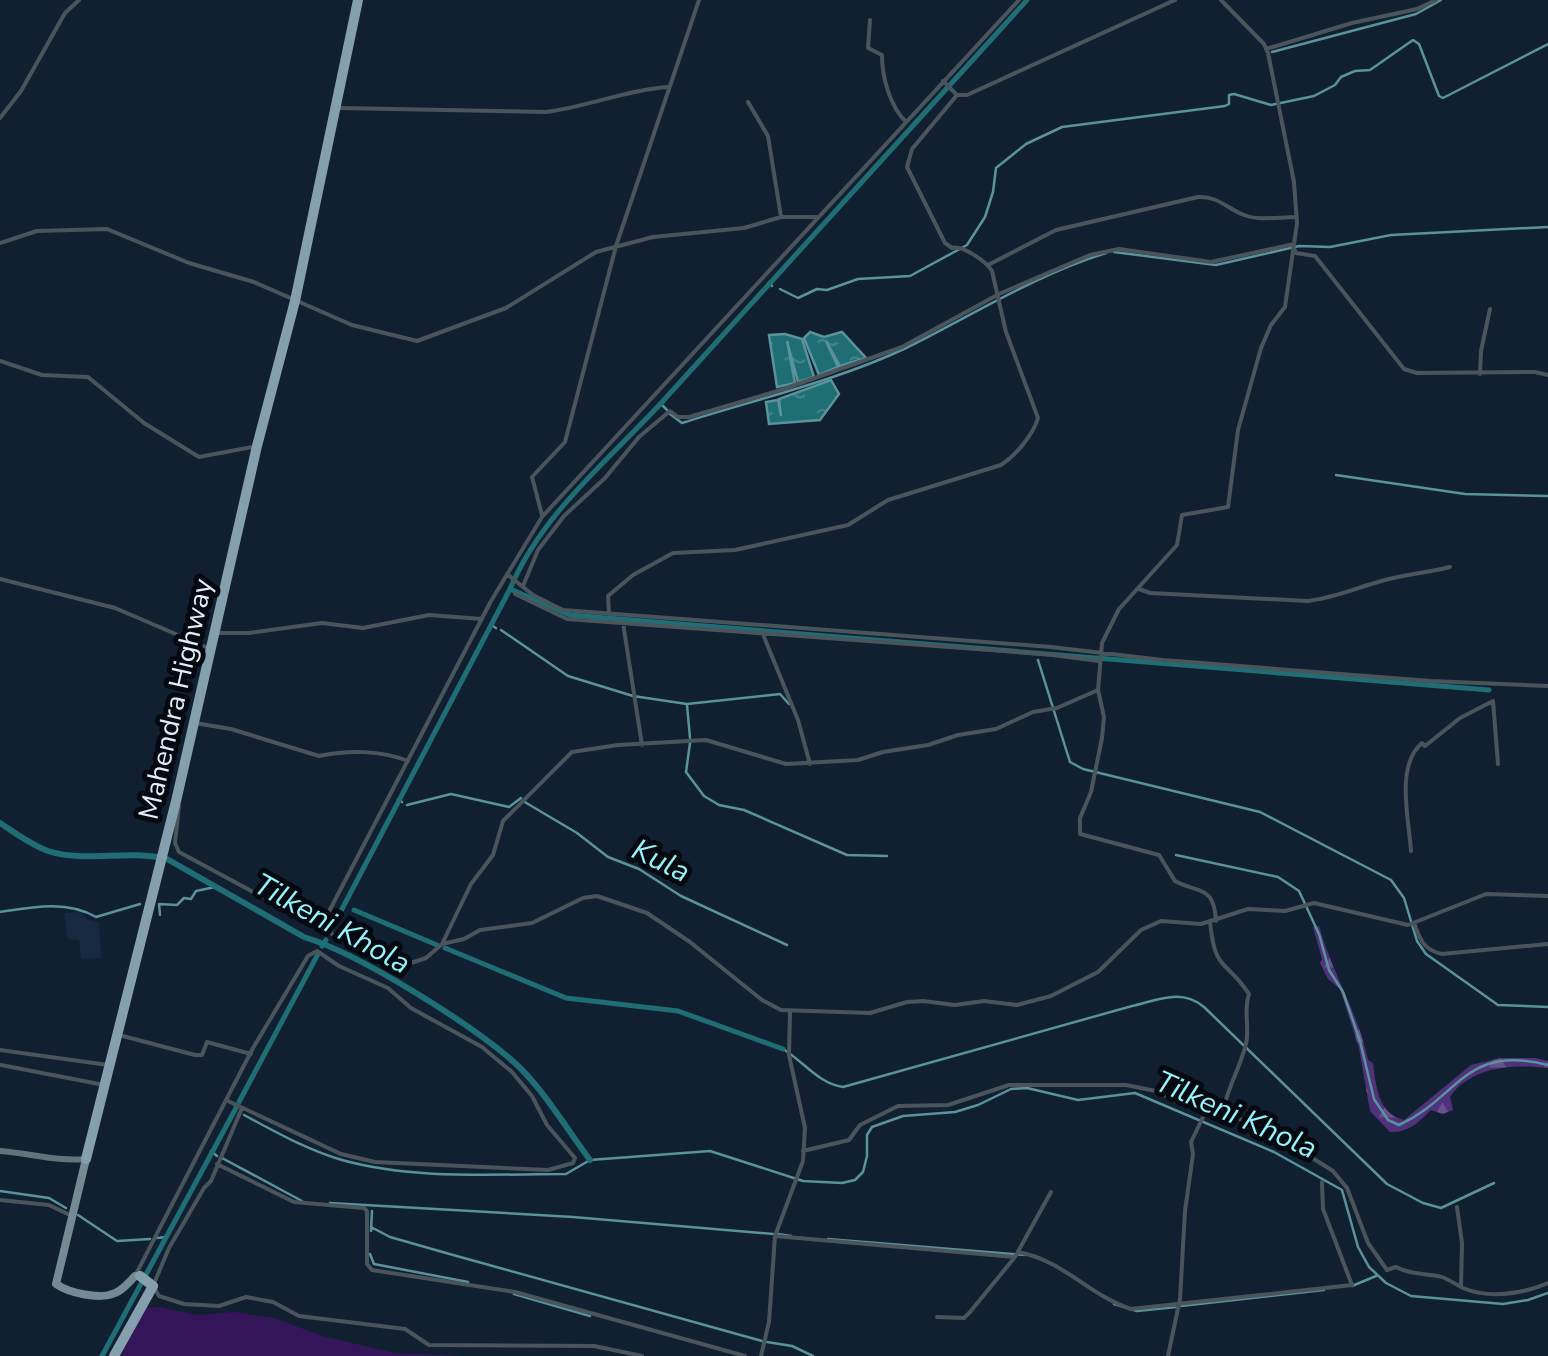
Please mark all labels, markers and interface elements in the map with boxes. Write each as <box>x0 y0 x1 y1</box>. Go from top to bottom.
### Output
street label: Mahendra Highway <box>130 574 222 823</box>
water label: Kula <box>625 829 697 893</box>
water label: Tilkeni Khola <box>246 864 418 984</box>
water label: Tilkeni Khola <box>1148 1061 1324 1169</box>

